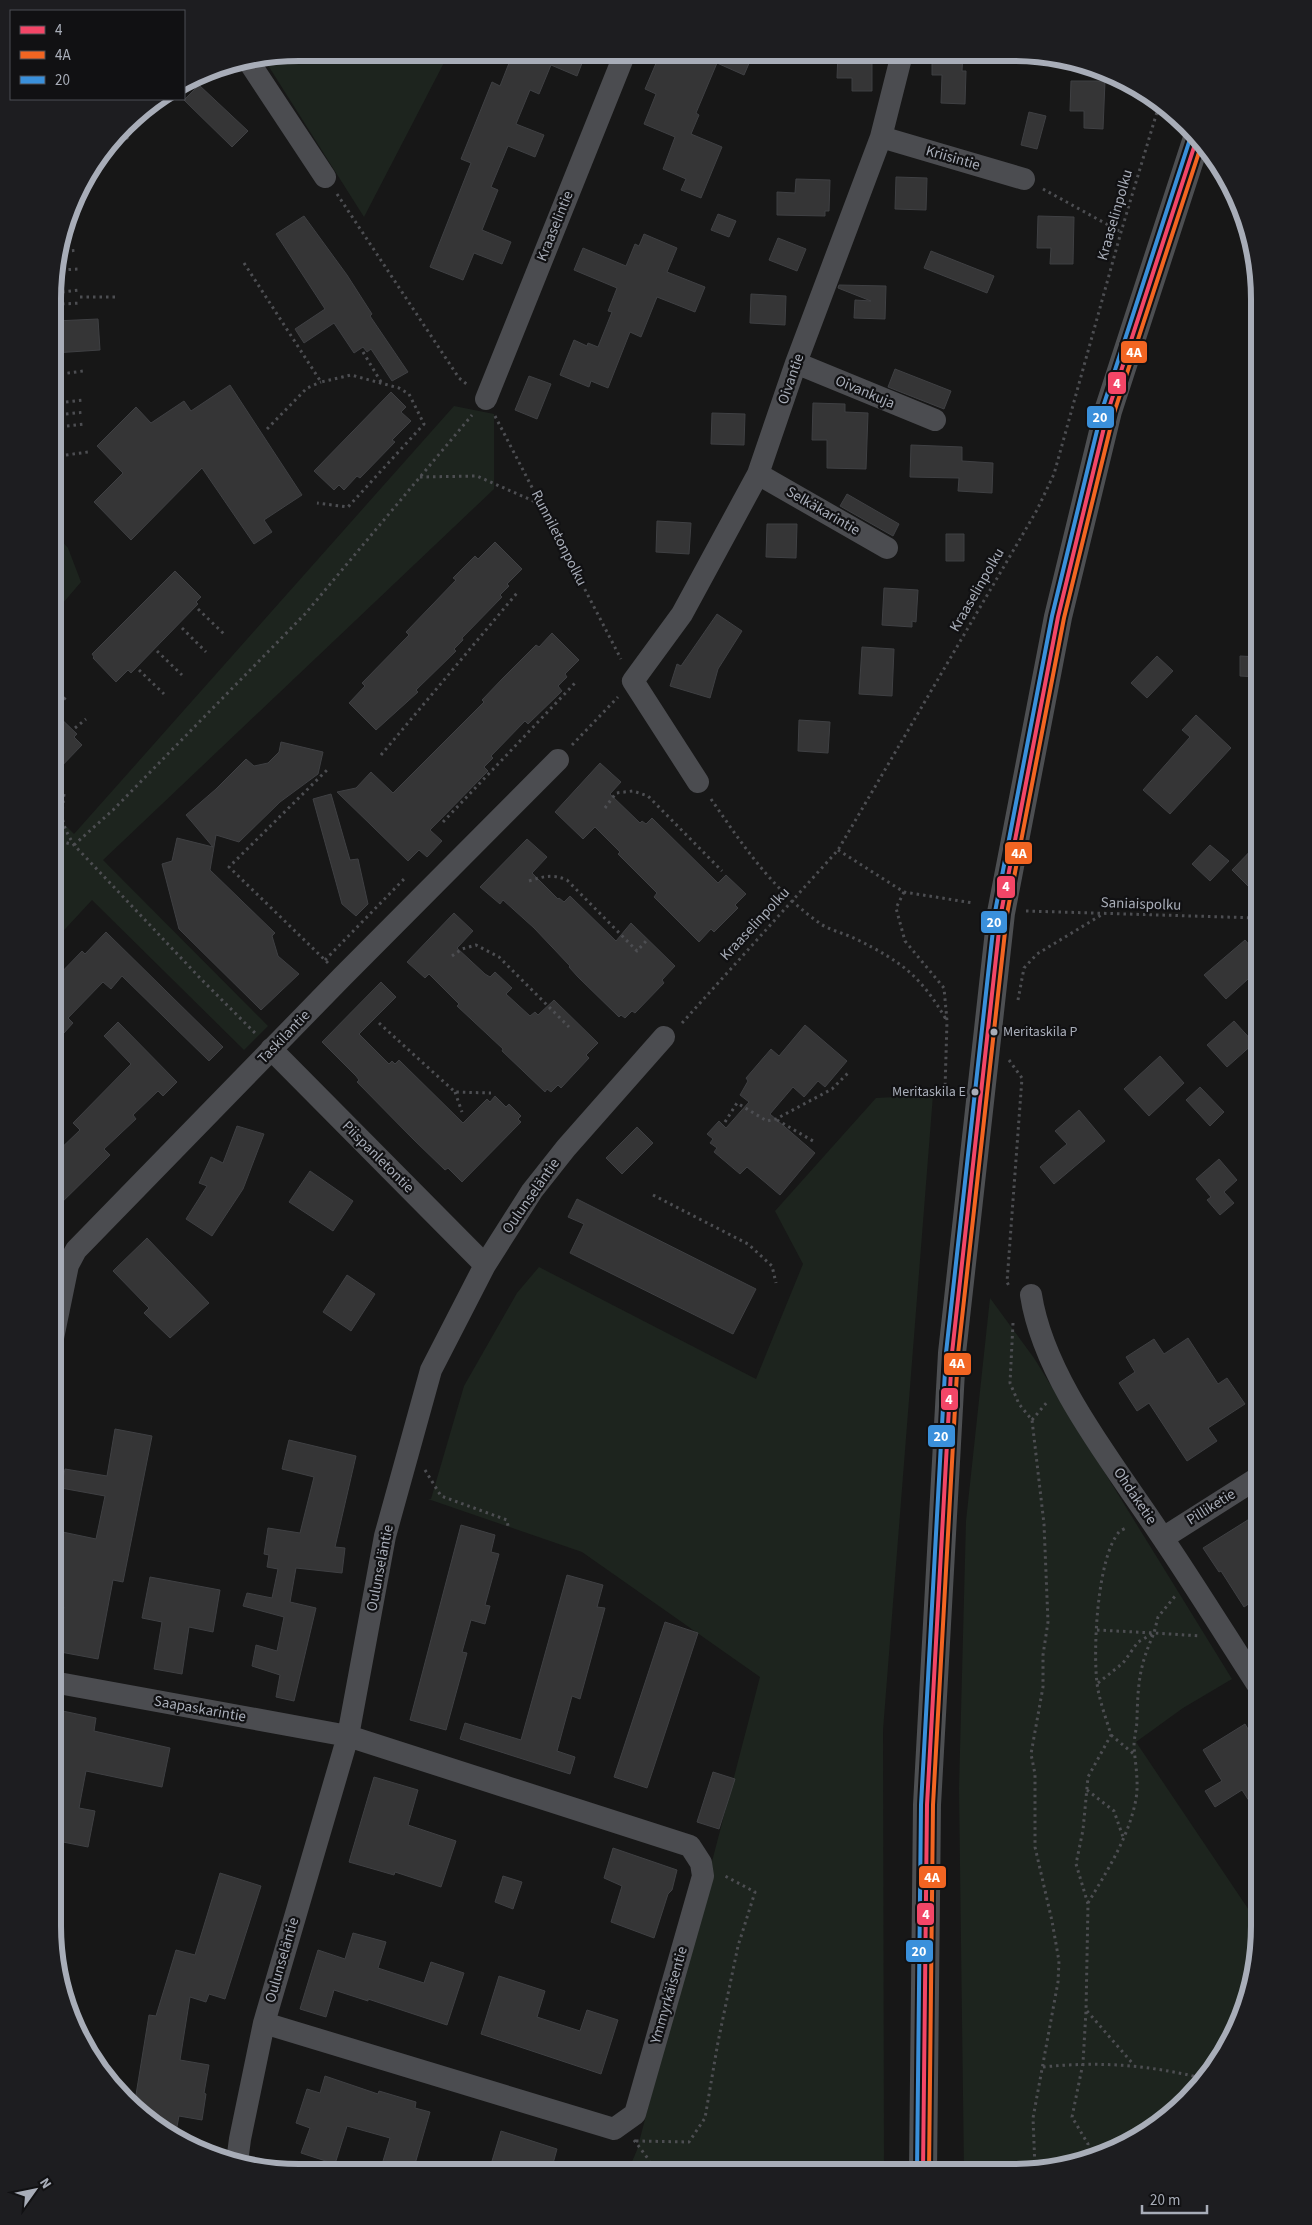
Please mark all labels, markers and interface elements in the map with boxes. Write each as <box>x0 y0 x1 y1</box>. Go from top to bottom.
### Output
legend <box>10 10 185 100</box>
text: 4 <box>55 20 63 41</box>
text: 4A <box>55 45 71 66</box>
text: 20 <box>55 70 70 91</box>
street label: Kriisintie <box>923 140 983 176</box>
street label: Kraaselinpolku <box>1092 167 1138 263</box>
street label: Kraaselintie <box>531 188 579 264</box>
line badge: 4A <box>1120 340 1148 364</box>
text: 4A <box>1126 343 1143 363</box>
street label: Oivantie <box>773 351 809 407</box>
street label: Oivankuja <box>832 370 898 414</box>
line badge: 4 <box>1107 371 1127 395</box>
text: 4 <box>1113 374 1121 394</box>
line badge: 20 <box>1086 405 1115 429</box>
text: 20 <box>1093 408 1107 428</box>
street label: Selkäkarintie <box>782 481 864 541</box>
street label: Runniletonpolku <box>526 487 592 589</box>
street label: Kraaselinpolku <box>944 544 1010 636</box>
line badge: 4A <box>1004 841 1033 865</box>
text: 4A <box>1011 844 1028 864</box>
line badge: 4 <box>996 875 1016 899</box>
text: 4 <box>1002 877 1010 897</box>
street label: Kraaselinpolku <box>715 883 795 965</box>
street label: Saniaispolku <box>1100 892 1182 916</box>
line badge: 20 <box>980 910 1008 934</box>
text: 20 <box>987 913 1001 933</box>
street label: Taskilantie <box>253 1005 315 1069</box>
place label: Meritaskila P <box>1003 1022 1078 1042</box>
marker: Meritaskila P <box>989 1027 999 1037</box>
place label: Meritaskila E <box>892 1082 966 1102</box>
marker: Meritaskila E <box>970 1087 980 1097</box>
street label: Piispanletontie <box>337 1116 419 1198</box>
street label: Oulunseläntie <box>497 1154 565 1238</box>
line badge: 4A <box>943 1352 972 1376</box>
text: 4A <box>949 1354 966 1374</box>
line badge: 4 <box>940 1387 959 1411</box>
text: 4 <box>945 1390 953 1410</box>
line badge: 20 <box>927 1424 956 1448</box>
text: 20 <box>934 1427 948 1447</box>
street label: Ohdaketie <box>1108 1463 1162 1529</box>
street label: Pilliketie <box>1182 1484 1240 1530</box>
street label: Oulunseläntie <box>361 1523 399 1613</box>
street label: Saapaskarintie <box>152 1691 248 1727</box>
line badge: 4A <box>918 1865 947 1889</box>
text: 4A <box>924 1868 941 1888</box>
line badge: 4 <box>916 1902 935 1926</box>
text: 4 <box>922 1905 930 1925</box>
street label: Oulunseläntie <box>260 1915 304 2005</box>
line badge: 20 <box>905 1939 934 1963</box>
text: 20 <box>912 1942 926 1962</box>
street label: Ymmyrkäisentie <box>645 1944 693 2047</box>
north arrow <box>10 2165 60 2215</box>
text: N <box>34 2174 56 2193</box>
scale bar <box>1142 2182 1207 2214</box>
text: 20 m <box>1150 2190 1180 2211</box>

